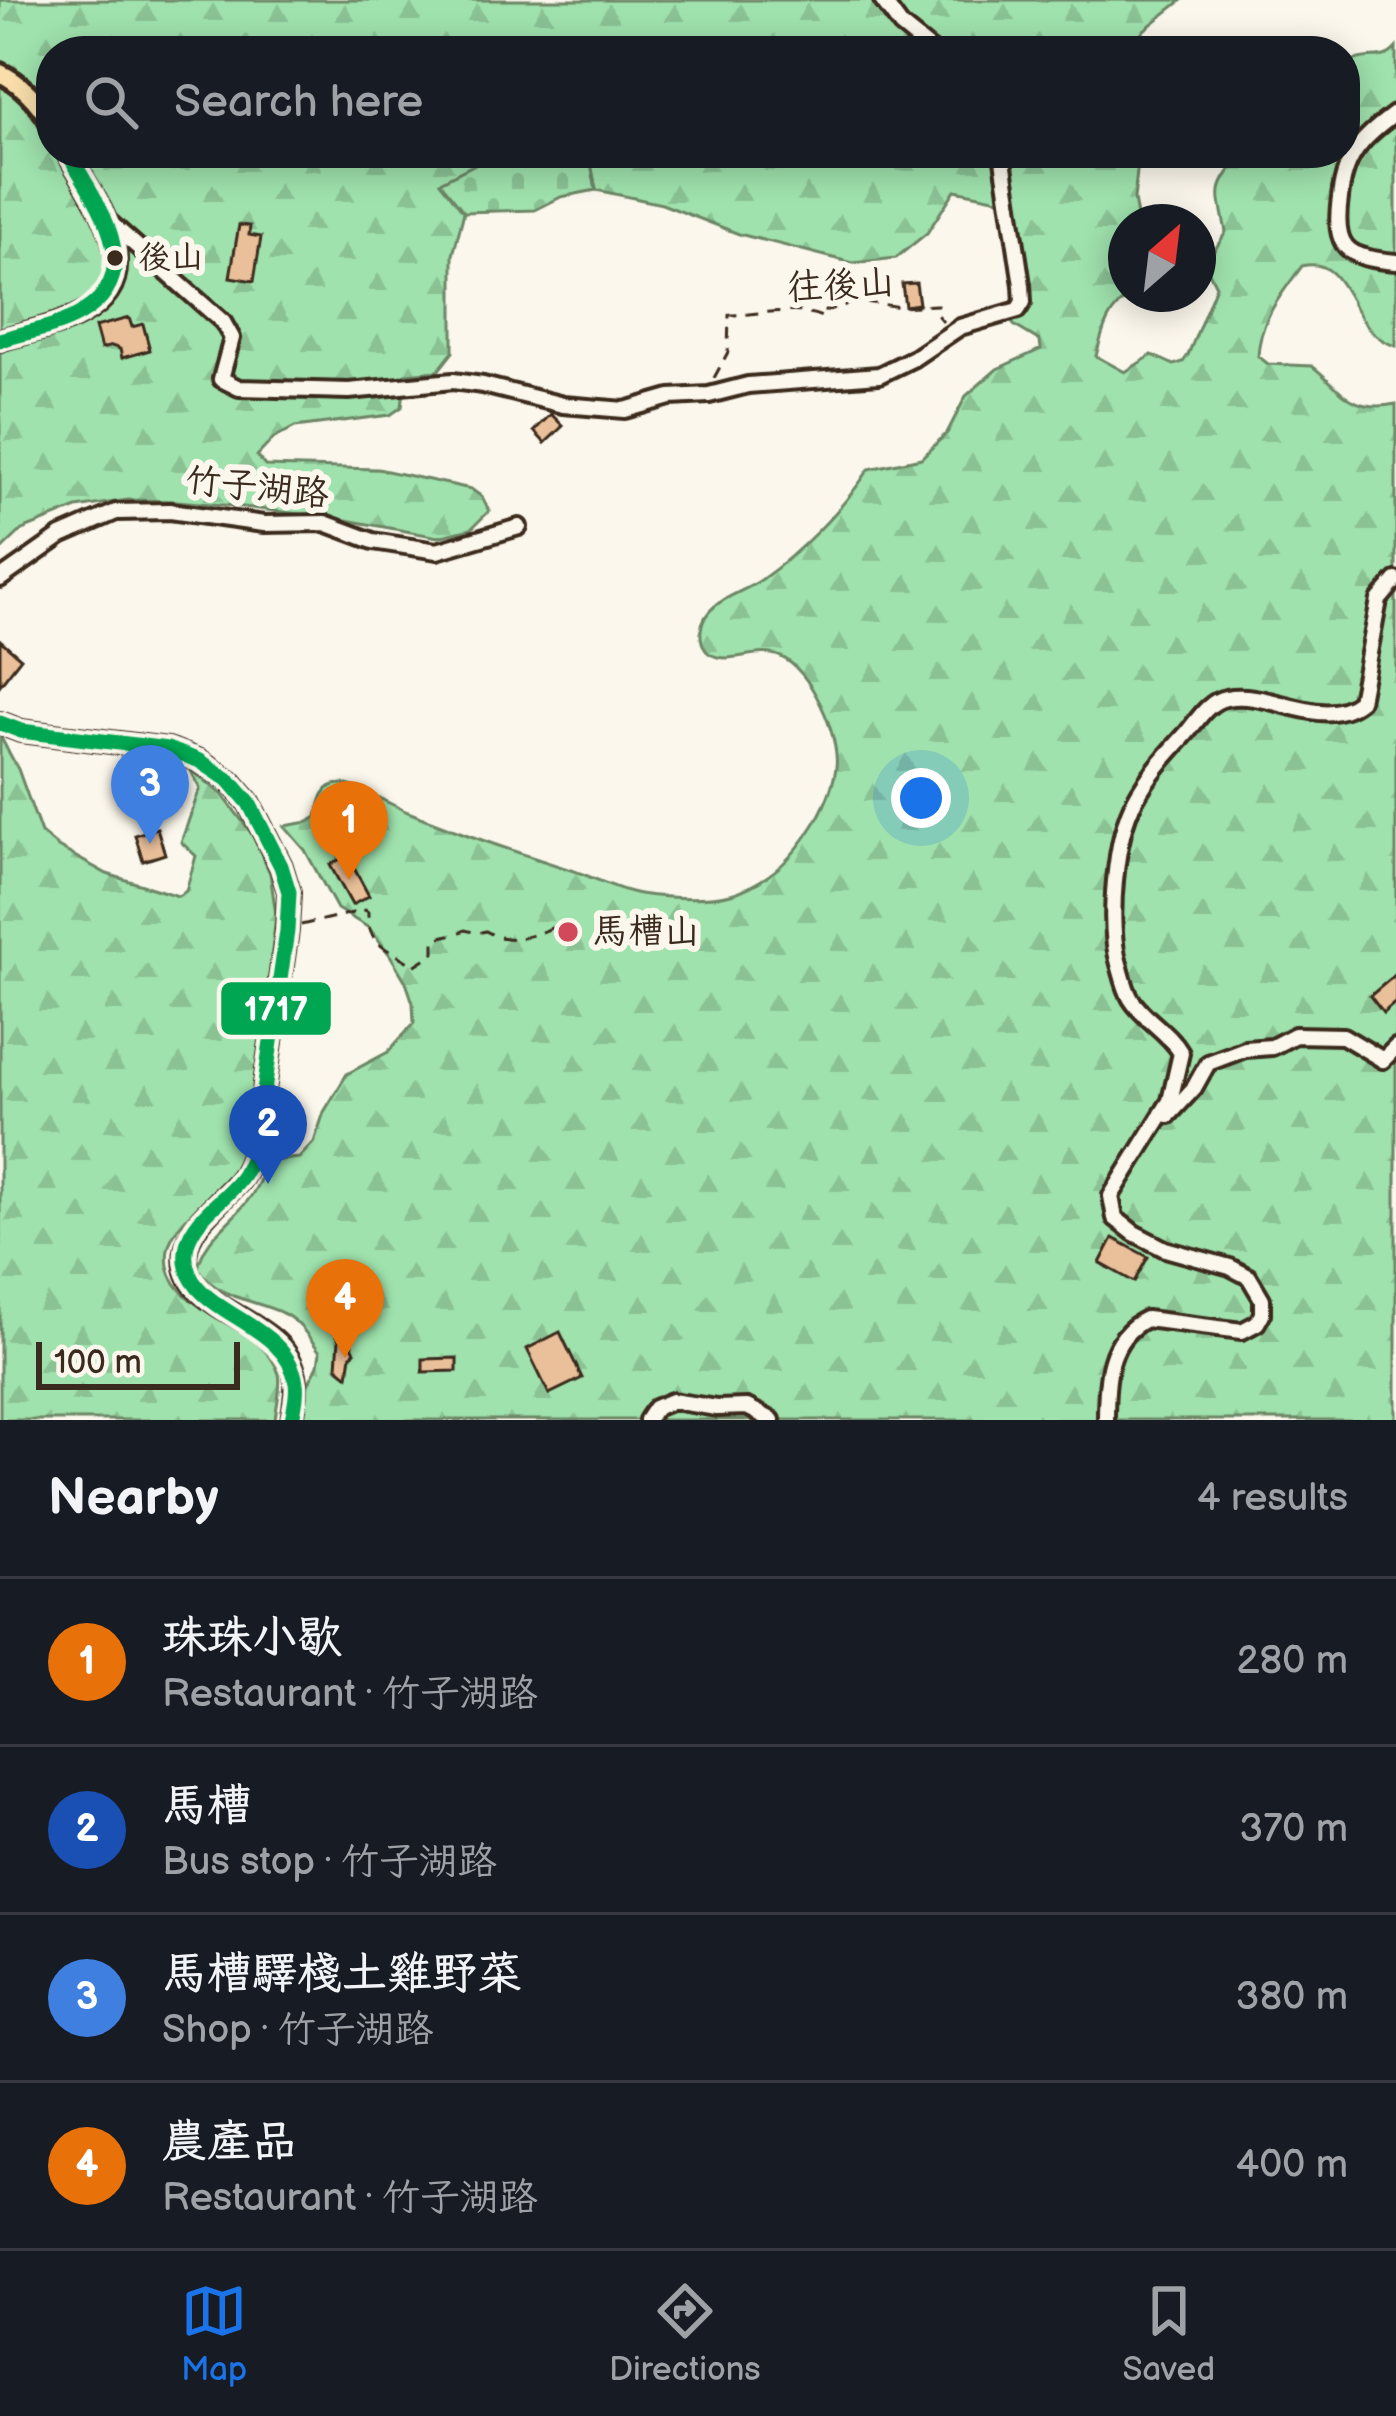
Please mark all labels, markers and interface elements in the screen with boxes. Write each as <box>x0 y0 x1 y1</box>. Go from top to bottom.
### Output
search box <box>36 36 1360 168</box>
icon: search <box>78 69 144 135</box>
text: Search here <box>174 75 423 130</box>
north arrow <box>1108 204 1216 312</box>
place label: 後山 <box>138 238 204 278</box>
marker: 後山 <box>104 247 126 269</box>
street label: 往後山 <box>786 262 896 310</box>
street label: 竹子湖路 <box>183 459 331 517</box>
pin: 3 <box>111 745 189 844</box>
your location <box>891 768 951 828</box>
pin: 1 <box>310 781 388 880</box>
place label: 馬槽山 <box>592 911 700 954</box>
marker: 馬槽山 <box>555 919 581 945</box>
line badge: 1717 <box>219 980 333 1037</box>
text: 1717 <box>244 990 308 1030</box>
pin: 2 <box>229 1085 307 1184</box>
pin: 4 <box>306 1259 384 1358</box>
scale bar <box>36 1336 240 1389</box>
text: 100 m <box>54 1343 142 1383</box>
text: Nearby <box>48 1468 219 1529</box>
text: 4 results <box>1197 1475 1348 1522</box>
text: 珠珠小歇 <box>162 1611 342 1666</box>
text: 1 <box>79 1638 95 1685</box>
text: 280 m <box>1237 1638 1348 1685</box>
text: Restaurant · 竹子湖路 <box>162 1671 538 1718</box>
text: 馬槽 <box>162 1779 252 1834</box>
text: 2 <box>75 1806 99 1853</box>
text: 370 m <box>1239 1806 1348 1853</box>
text: Bus stop · 竹子湖路 <box>162 1839 497 1886</box>
text: 馬槽驛棧土雞野菜 <box>162 1947 522 2002</box>
text: 3 <box>76 1974 98 2021</box>
text: 380 m <box>1236 1974 1348 2021</box>
text: Shop · 竹子湖路 <box>162 2007 433 2054</box>
text: 農產品 <box>162 2115 297 2170</box>
text: 4 <box>76 2142 98 2189</box>
text: 400 m <box>1236 2142 1348 2189</box>
text: Restaurant · 竹子湖路 <box>162 2175 538 2222</box>
tab: Map <box>181 2278 247 2390</box>
tab: Directions <box>609 2278 761 2390</box>
tab: Saved <box>1122 2278 1215 2390</box>

